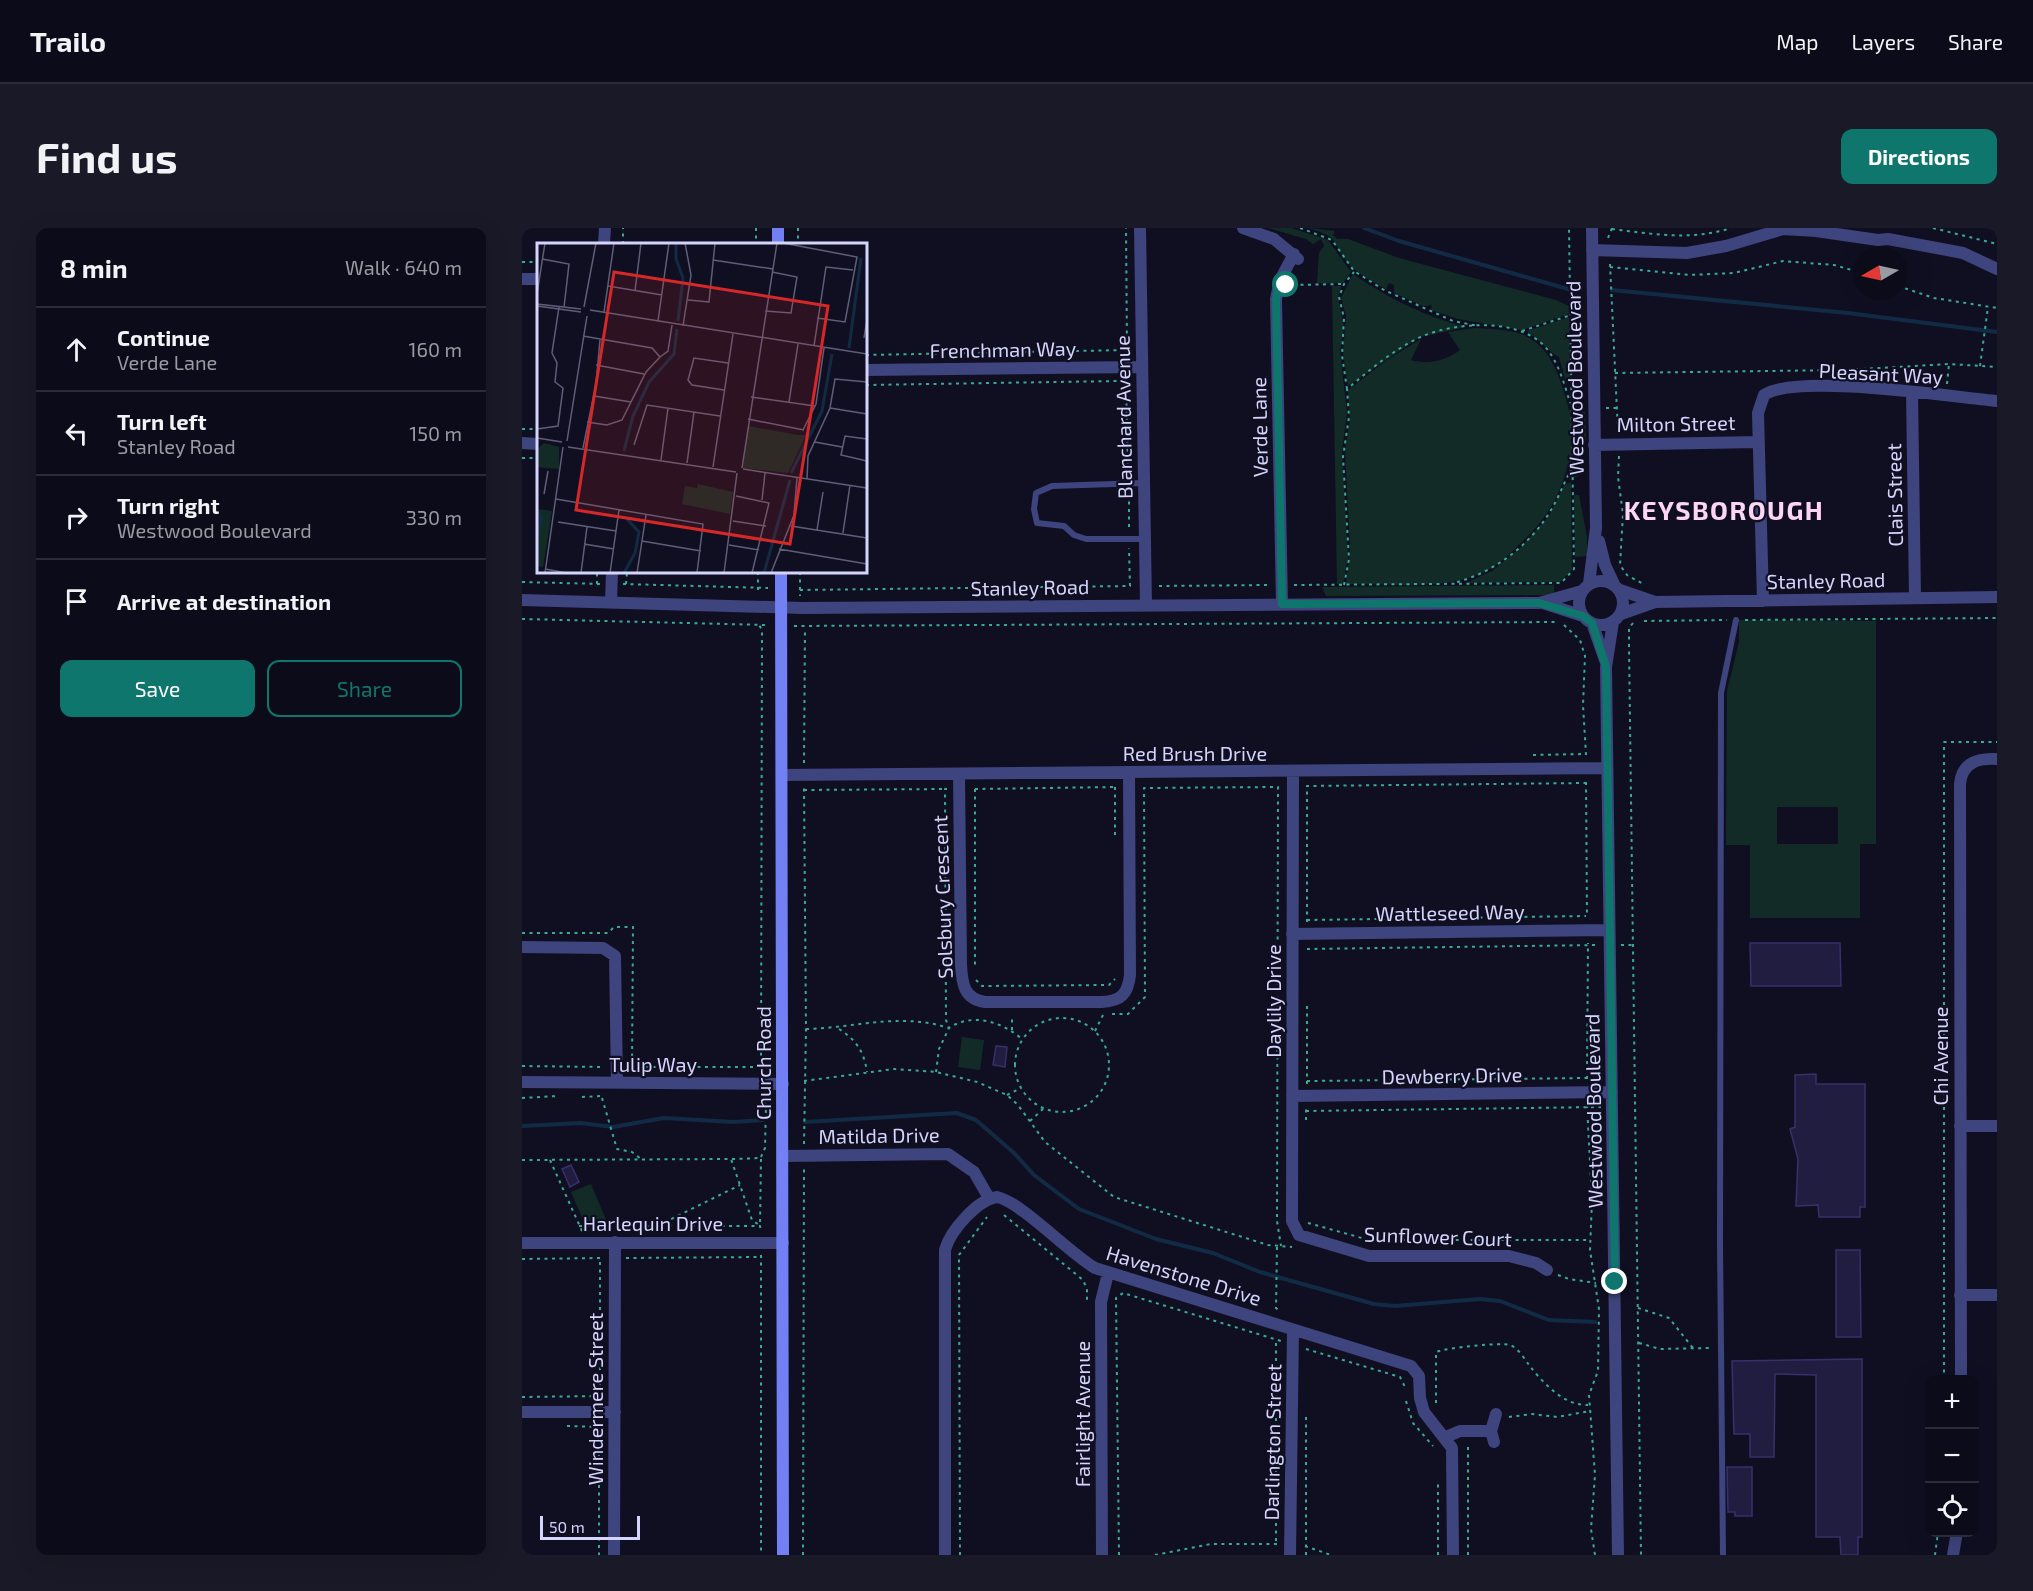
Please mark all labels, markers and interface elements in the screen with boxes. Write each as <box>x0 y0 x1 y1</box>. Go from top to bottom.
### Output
text: Trailo <box>30 24 106 58</box>
text: Map <box>1776 29 1818 54</box>
text: Layers <box>1851 29 1915 54</box>
text: Share <box>1948 29 2003 54</box>
button: Directions <box>1841 129 1997 184</box>
text: Find us <box>36 131 178 181</box>
inset map <box>537 243 867 573</box>
north arrow <box>1853 246 1907 300</box>
text: 8 min <box>60 252 128 283</box>
text: Walk · 640 m <box>345 255 462 279</box>
route start <box>1272 271 1298 297</box>
street label: Westwood Boulevard <box>1560 280 1588 476</box>
text: Continue <box>117 324 210 350</box>
icon: ahead <box>60 333 93 366</box>
street label: Blanchard Avenue <box>1110 335 1136 499</box>
street label: Frenchman Way <box>930 336 1077 362</box>
text: 160 m <box>409 337 462 361</box>
text: Verde Lane <box>117 350 217 374</box>
street label: Pleasant Way <box>1818 358 1944 388</box>
street label: Verde Lane <box>1246 377 1272 477</box>
text: Turn left <box>117 408 206 434</box>
street label: Milton Street <box>1616 410 1736 436</box>
icon: left <box>60 417 93 450</box>
text: 150 m <box>409 421 462 445</box>
text: Stanley Road <box>117 434 236 458</box>
street label: Clais Street <box>1881 443 1907 547</box>
text: Turn right <box>117 492 219 518</box>
district label: KEYSBOROUGH <box>1624 494 1824 525</box>
icon: right <box>60 501 93 534</box>
text: 330 m <box>406 505 462 529</box>
text: Westwood Boulevard <box>117 518 312 542</box>
street label: Stanley Road <box>1766 567 1886 593</box>
street label: Stanley Road <box>970 574 1090 600</box>
icon: arrive <box>60 585 93 618</box>
text: Arrive at destination <box>117 588 331 614</box>
button: Save <box>60 660 255 717</box>
button: Share <box>267 660 462 717</box>
street label: Red Brush Drive <box>1123 741 1267 765</box>
street label: Solsbury Crescent <box>927 814 957 979</box>
street label: Wattleseed Way <box>1375 899 1525 925</box>
street label: Daylily Drive <box>1261 944 1285 1058</box>
street label: Church Road <box>751 1006 775 1120</box>
street label: Chi Avenue <box>1928 1007 1952 1105</box>
street label: Westwood Boulevard <box>1579 1013 1607 1209</box>
street label: Tulip Way <box>609 1052 698 1076</box>
street label: Dewberry Drive <box>1381 1062 1523 1088</box>
street label: Matilda Drive <box>818 1122 940 1148</box>
street label: Harlequin Drive <box>583 1211 723 1235</box>
street label: Sunflower Court <box>1364 1221 1513 1251</box>
street label: Havenstone Drive <box>1104 1240 1264 1310</box>
route end <box>1601 1268 1627 1294</box>
street label: Windermere Street <box>583 1312 607 1485</box>
street label: Fairlight Avenue <box>1070 1341 1094 1487</box>
street label: Darlington Street <box>1259 1363 1285 1521</box>
map controls <box>1925 1375 1979 1537</box>
button: + <box>1925 1375 1979 1429</box>
button: − <box>1925 1429 1979 1483</box>
button: locate <box>1925 1483 1979 1537</box>
scale bar <box>540 1513 640 1540</box>
text: 50 m <box>549 1517 585 1536</box>

